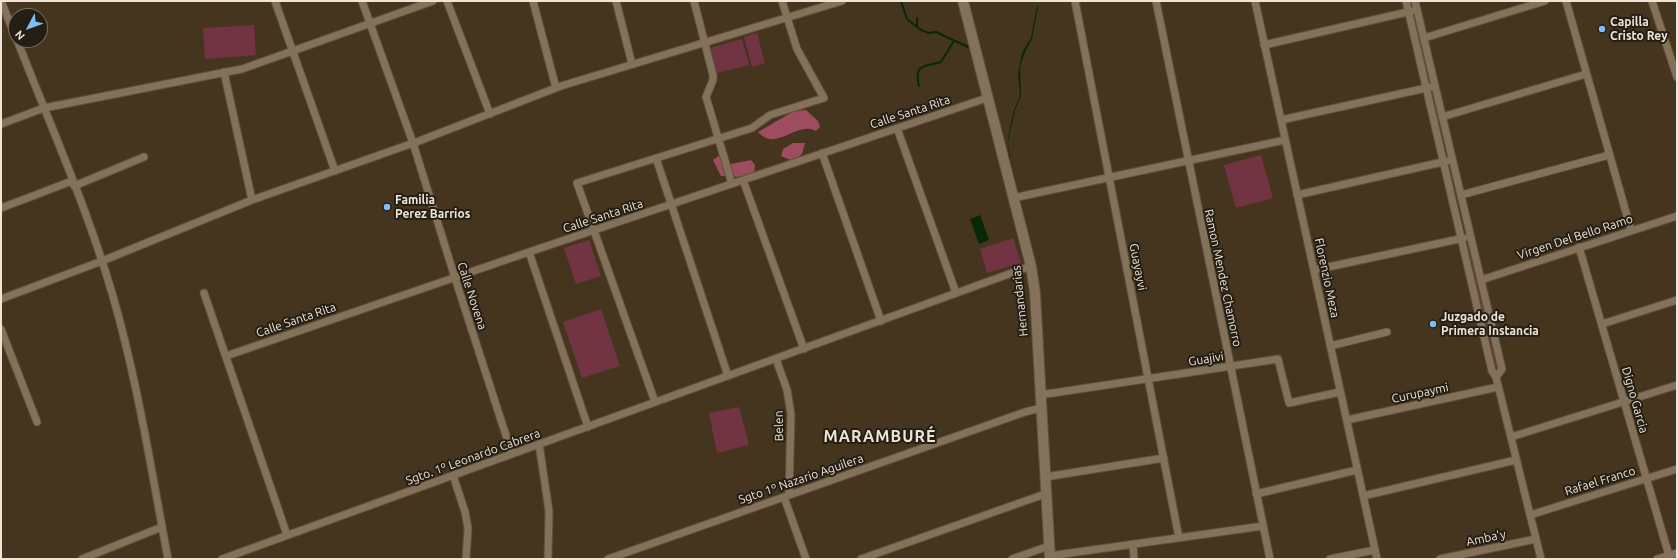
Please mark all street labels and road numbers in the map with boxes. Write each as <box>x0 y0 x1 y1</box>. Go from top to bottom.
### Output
street label: Calle Santa Rita <box>868 92 952 132</box>
street label: Calle Santa Rita <box>561 196 645 236</box>
street label: Ramon Mendez Chamorro <box>1201 208 1245 348</box>
street label: Virgen Del Bello Ramo <box>1515 211 1635 263</box>
street label: Florenzio Meza <box>1311 237 1343 319</box>
street label: Guayayvi <box>1126 242 1150 292</box>
street label: Calle Novena <box>454 260 490 332</box>
street label: Hernandarias <box>1009 265 1031 337</box>
street label: Calle Santa Rita <box>254 300 338 340</box>
street label: Guajivi <box>1187 349 1225 369</box>
street label: Digno Garcia <box>1619 365 1651 435</box>
street label: Curupaymi <box>1390 380 1450 406</box>
street label: Belen <box>772 410 786 442</box>
street label: Sgto. 1º Leonardo Cabrera <box>404 426 542 488</box>
street label: Sgto 1º Nazario Aguilera <box>737 451 865 507</box>
street label: Rafael Franco <box>1563 463 1637 499</box>
street label: Amba'y <box>1465 527 1507 549</box>

